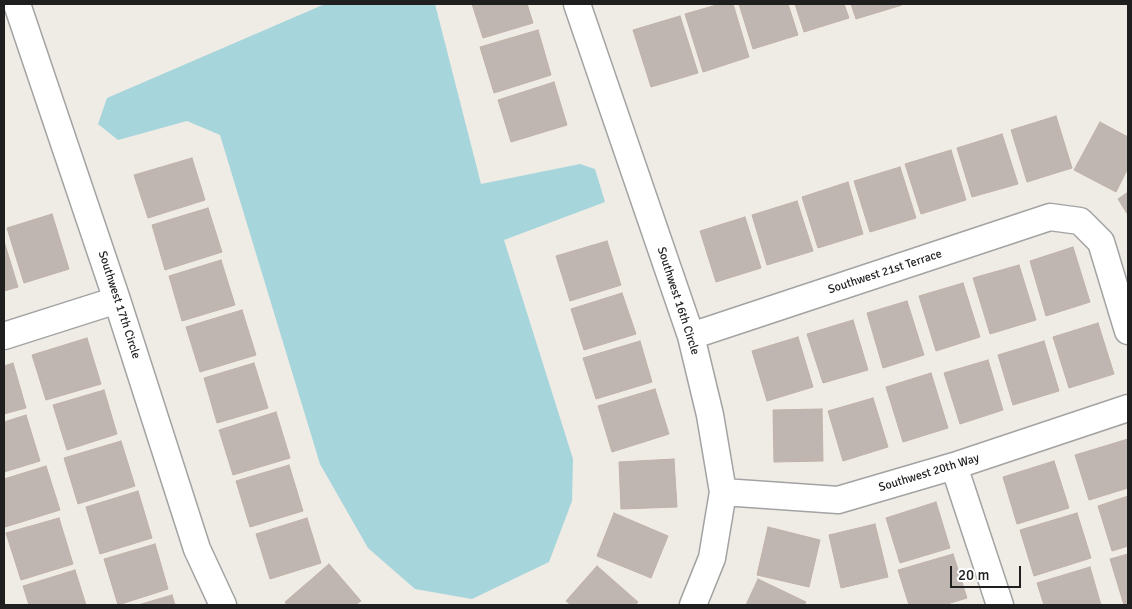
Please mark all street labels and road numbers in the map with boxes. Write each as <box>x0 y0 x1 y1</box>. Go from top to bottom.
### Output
street label: Southwest 16th Circle <box>654 245 702 357</box>
street label: Southwest 21st Terrace <box>826 247 944 297</box>
street label: Southwest 17th Circle <box>95 249 143 361</box>
street label: Southwest 20th Way <box>877 451 981 495</box>

